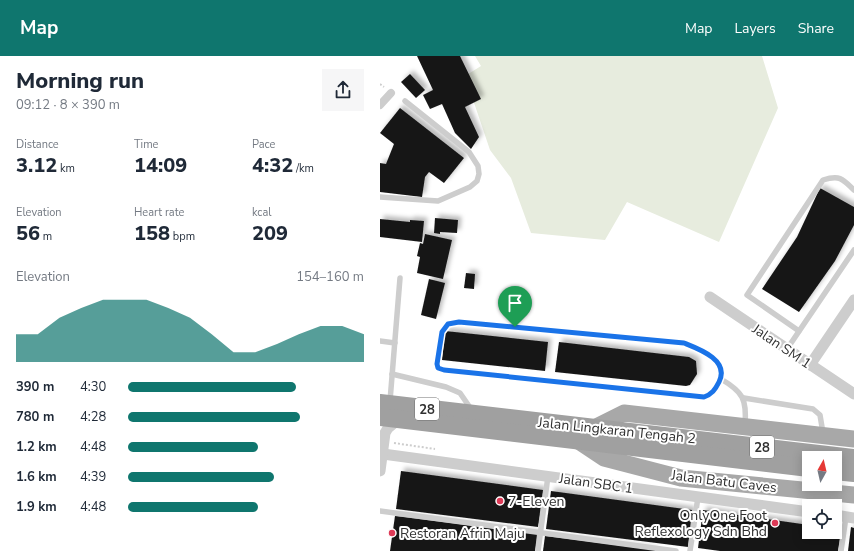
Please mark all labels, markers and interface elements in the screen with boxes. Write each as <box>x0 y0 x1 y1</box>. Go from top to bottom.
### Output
text: Map <box>20 15 58 41</box>
text: Map <box>685 19 712 38</box>
text: Layers <box>734 19 776 38</box>
text: Share <box>798 19 834 38</box>
text: Morning run <box>16 66 144 96</box>
button: share <box>322 69 364 111</box>
text: 09:12 · 8 × 390 m <box>16 96 120 114</box>
text: Distance <box>16 137 59 152</box>
text: Time <box>134 137 158 152</box>
text: Pace <box>252 137 275 152</box>
text: 3.12 <box>16 152 57 179</box>
text: 14:09 <box>134 152 187 179</box>
text: 4:32 <box>252 152 293 179</box>
text: km <box>57 161 75 176</box>
text: /km <box>293 161 314 176</box>
text: Elevation <box>16 205 62 220</box>
text: Heart rate <box>134 205 184 220</box>
text: kcal <box>252 205 272 220</box>
text: 56 <box>16 220 40 247</box>
text: 158 <box>134 220 170 247</box>
text: 209 <box>252 220 288 247</box>
text: m <box>40 229 52 244</box>
text: bpm <box>170 229 195 244</box>
text: Elevation <box>16 268 70 286</box>
text: 154–160 m <box>296 268 364 286</box>
pin <box>498 286 532 327</box>
icon: arrive <box>504 292 526 314</box>
street label: Jalan SM 1 <box>748 319 815 373</box>
text: 390 m <box>16 378 54 396</box>
text: 4:30 <box>80 378 106 396</box>
road number: 28 <box>415 398 439 420</box>
text: 780 m <box>16 408 54 426</box>
text: 4:28 <box>80 408 106 426</box>
street label: Jalan Lingkaran Tengah 2 <box>536 413 697 448</box>
road number: 28 <box>750 436 774 458</box>
text: 1.2 km <box>16 438 57 456</box>
text: 4:48 <box>80 438 106 456</box>
north arrow <box>802 451 842 491</box>
map controls <box>802 451 842 539</box>
street label: Jalan Batu Caves <box>669 465 778 497</box>
text: 1.6 km <box>16 468 57 486</box>
text: 4:39 <box>80 468 106 486</box>
street label: Jalan SBC 1 <box>557 469 634 498</box>
place label: 7-Eleven <box>508 492 564 511</box>
marker: 7-Eleven <box>495 496 505 506</box>
text: 1.9 km <box>16 498 57 516</box>
text: 4:48 <box>80 498 106 516</box>
button: locate <box>802 499 842 539</box>
place label: OnlyOne Foot Reflexology Sdn Bhd <box>634 506 767 541</box>
marker: OnlyOne Foot Reflexology Sdn Bhd <box>770 518 780 528</box>
place label: Restoran Afrin Maju <box>400 524 525 543</box>
marker: Restoran Afrin Maju <box>387 528 397 538</box>

